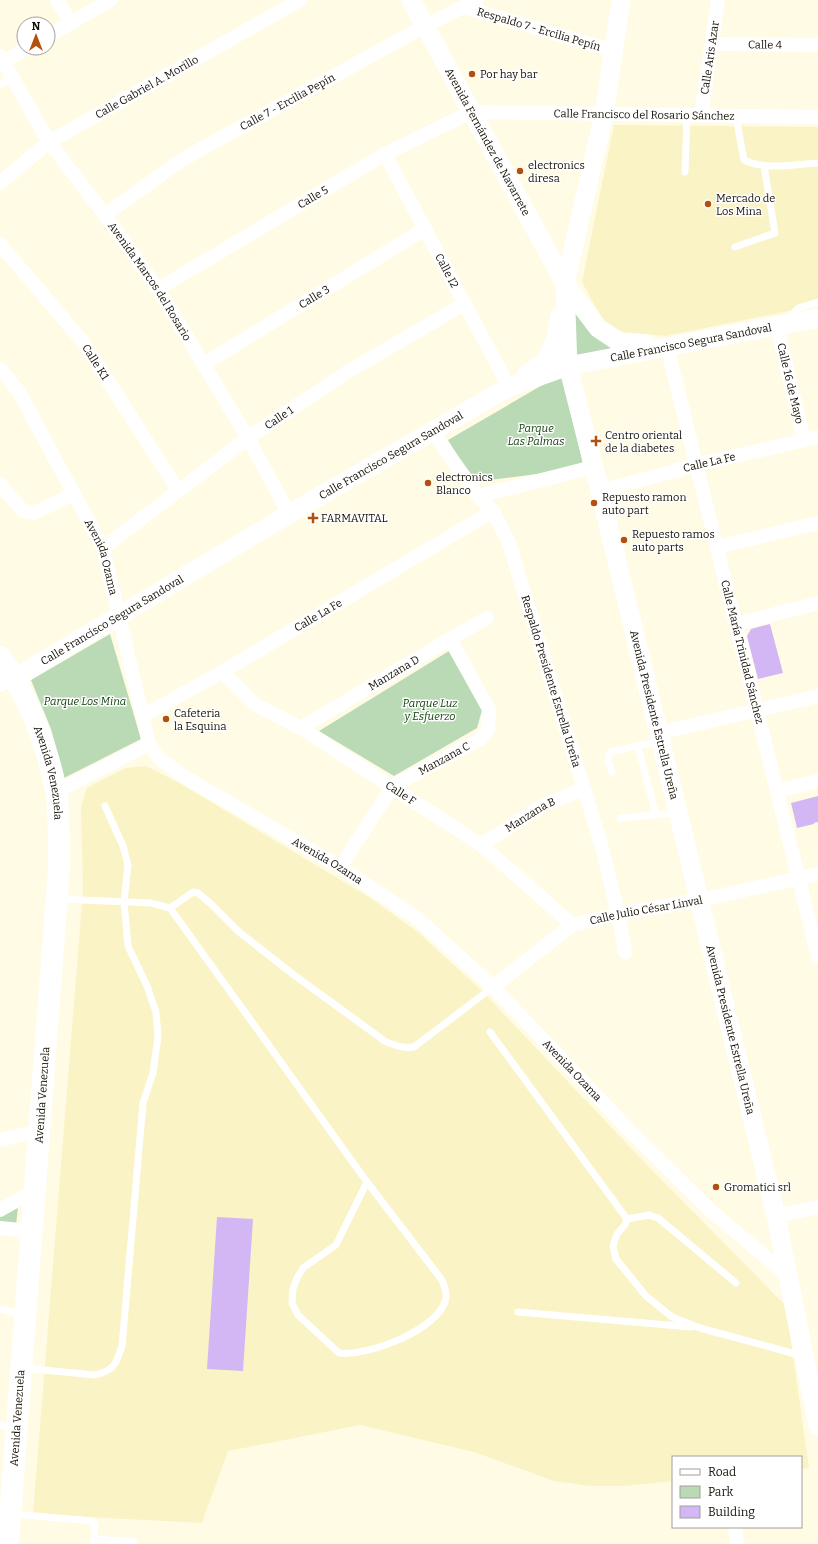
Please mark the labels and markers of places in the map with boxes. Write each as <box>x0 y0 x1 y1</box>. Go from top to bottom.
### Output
place label: Por hay bar <box>480 68 538 81</box>
marker: Por hay bar <box>467 69 477 79</box>
place label: electronics diresa <box>528 159 585 185</box>
marker: electronics diresa <box>515 166 525 176</box>
place label: Mercado de Los Mina <box>716 192 775 218</box>
marker: Mercado de Los Mina <box>703 199 713 209</box>
place label: Centro oriental de la diabetes <box>605 429 682 455</box>
marker: Centro oriental de la diabetes <box>590 435 602 447</box>
place label: electronics Blanco <box>436 471 493 497</box>
marker: electronics Blanco <box>423 478 433 488</box>
place label: Repuesto ramon auto part <box>602 491 686 517</box>
marker: Repuesto ramon auto part <box>589 498 599 508</box>
place label: FARMAVITAL <box>321 512 388 525</box>
marker: FARMAVITAL <box>308 513 318 523</box>
place label: Repuesto ramos auto parts <box>632 528 715 554</box>
marker: Repuesto ramos auto parts <box>619 535 629 545</box>
place label: Cafeteria la Esquina <box>174 707 227 733</box>
marker: Cafeteria la Esquina <box>161 714 171 724</box>
place label: Gromatici srl <box>724 1181 791 1194</box>
marker: Gromatici srl <box>711 1182 721 1192</box>

